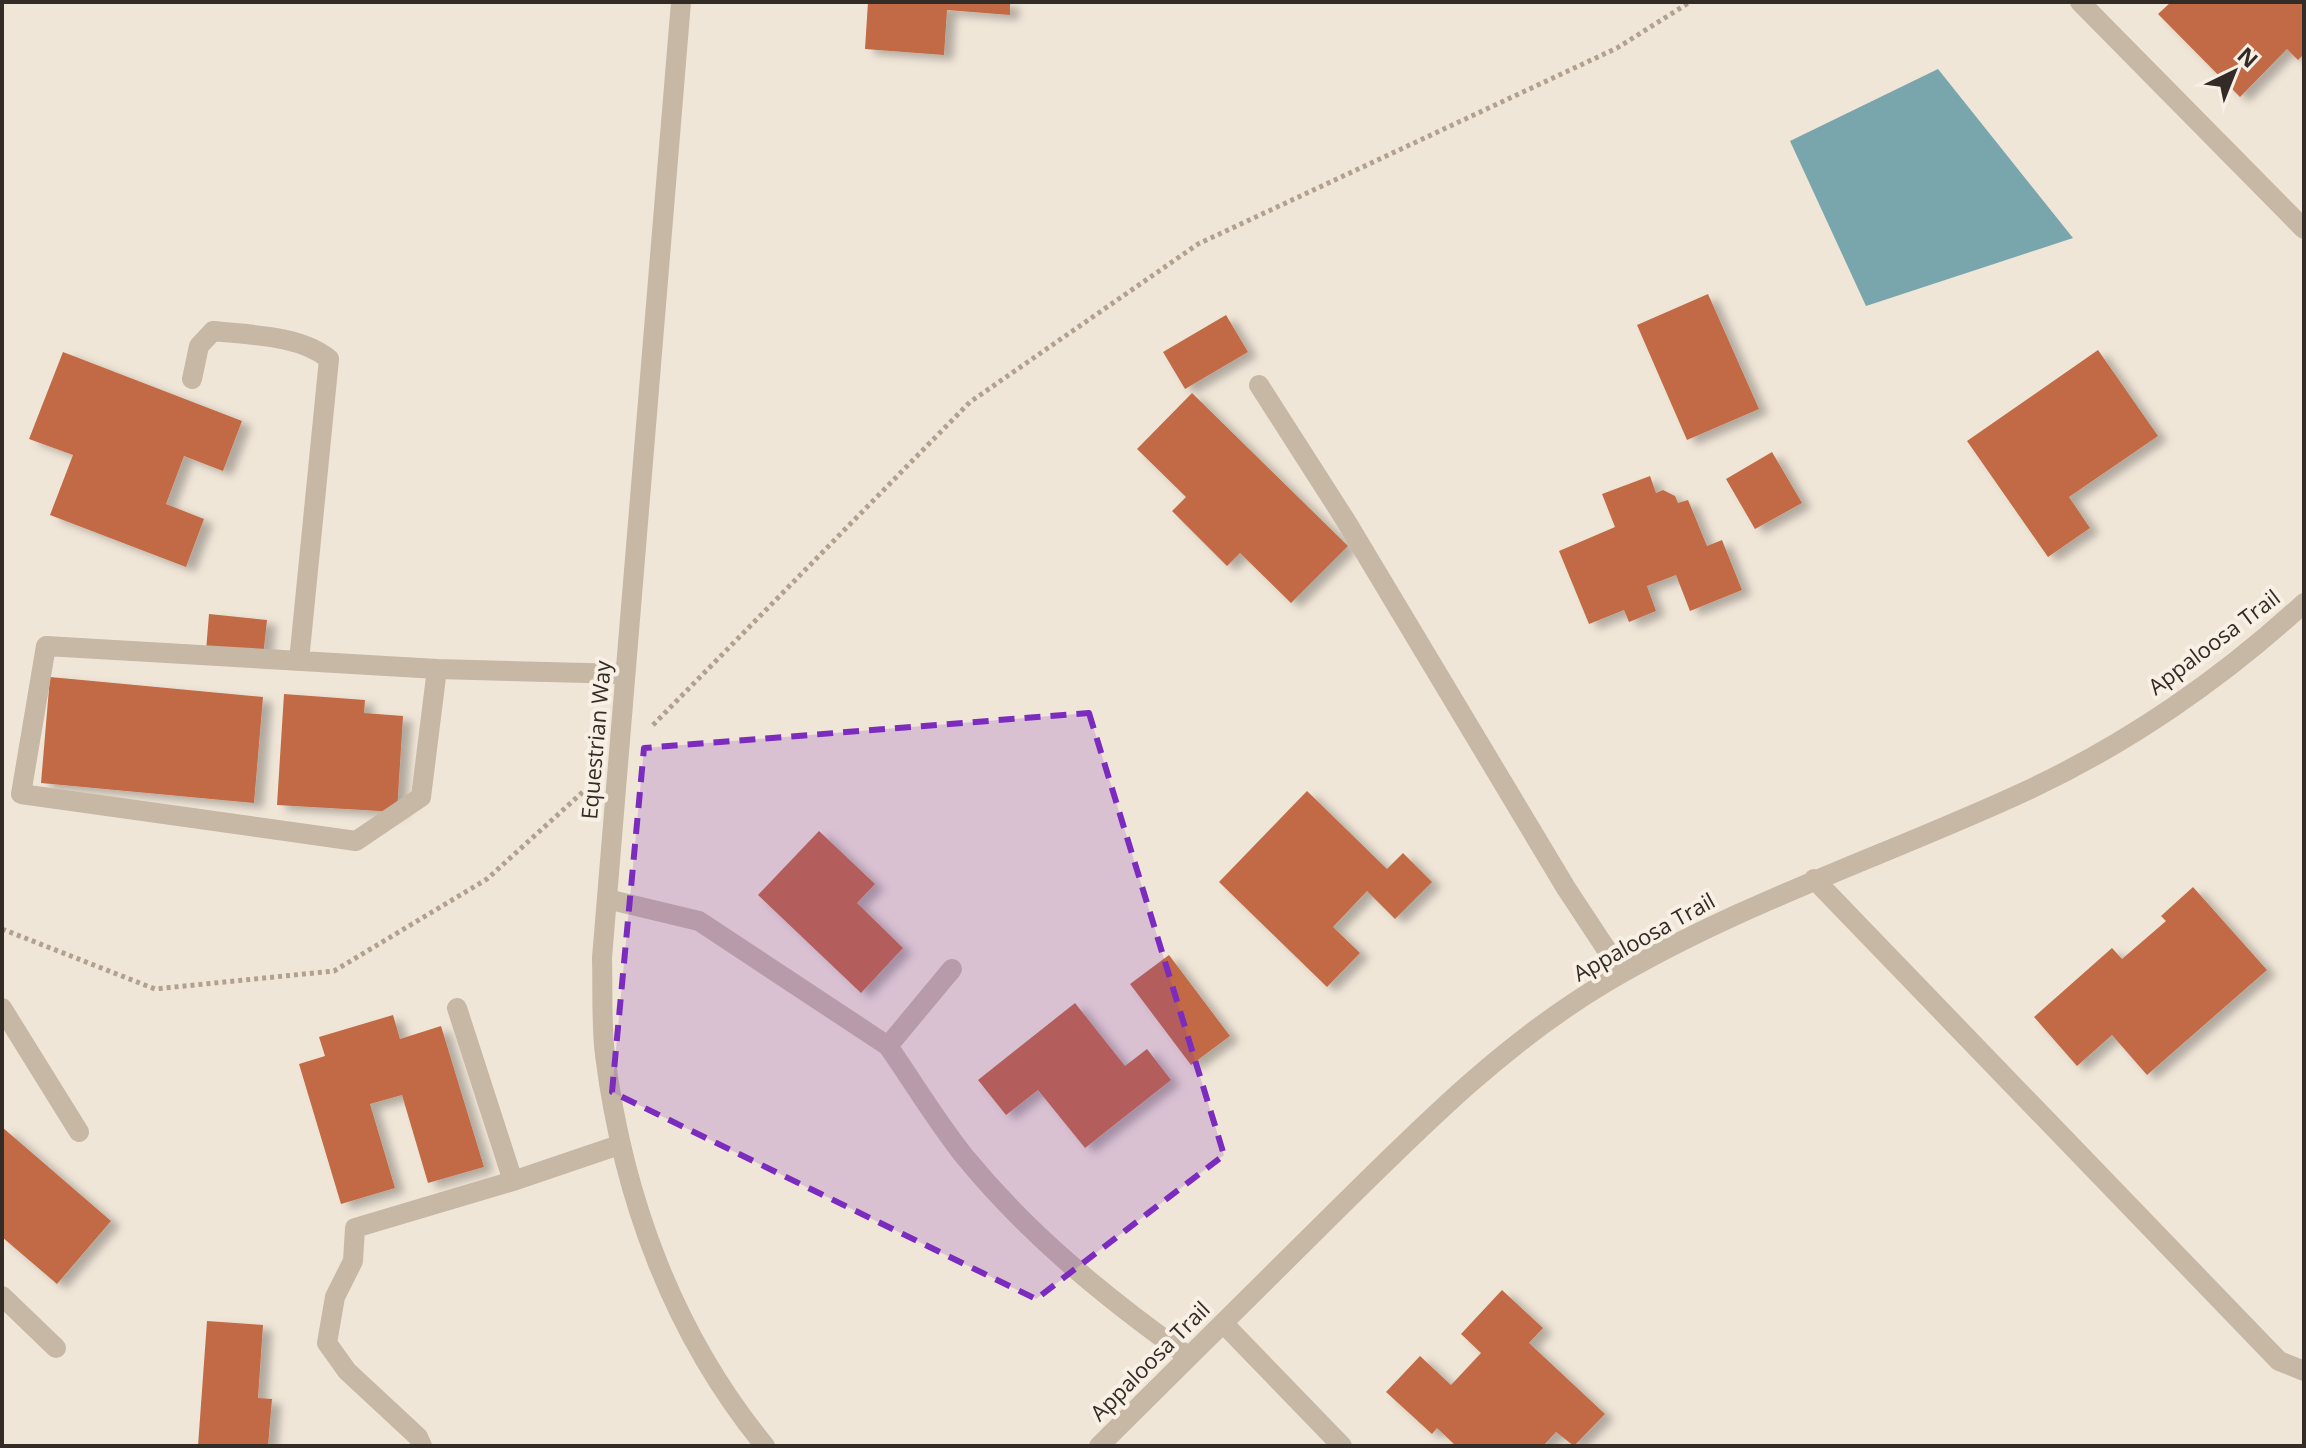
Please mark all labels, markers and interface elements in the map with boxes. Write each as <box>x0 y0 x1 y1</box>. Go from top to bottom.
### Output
north arrow <box>2194 32 2274 112</box>
text: N <box>2232 40 2265 74</box>
street label: Appaloosa Trail <box>2141 582 2285 701</box>
street label: Equestrian Way <box>573 658 617 821</box>
street label: Appaloosa Trail <box>1567 885 1720 988</box>
street label: Appaloosa Trail <box>1083 1294 1216 1427</box>

